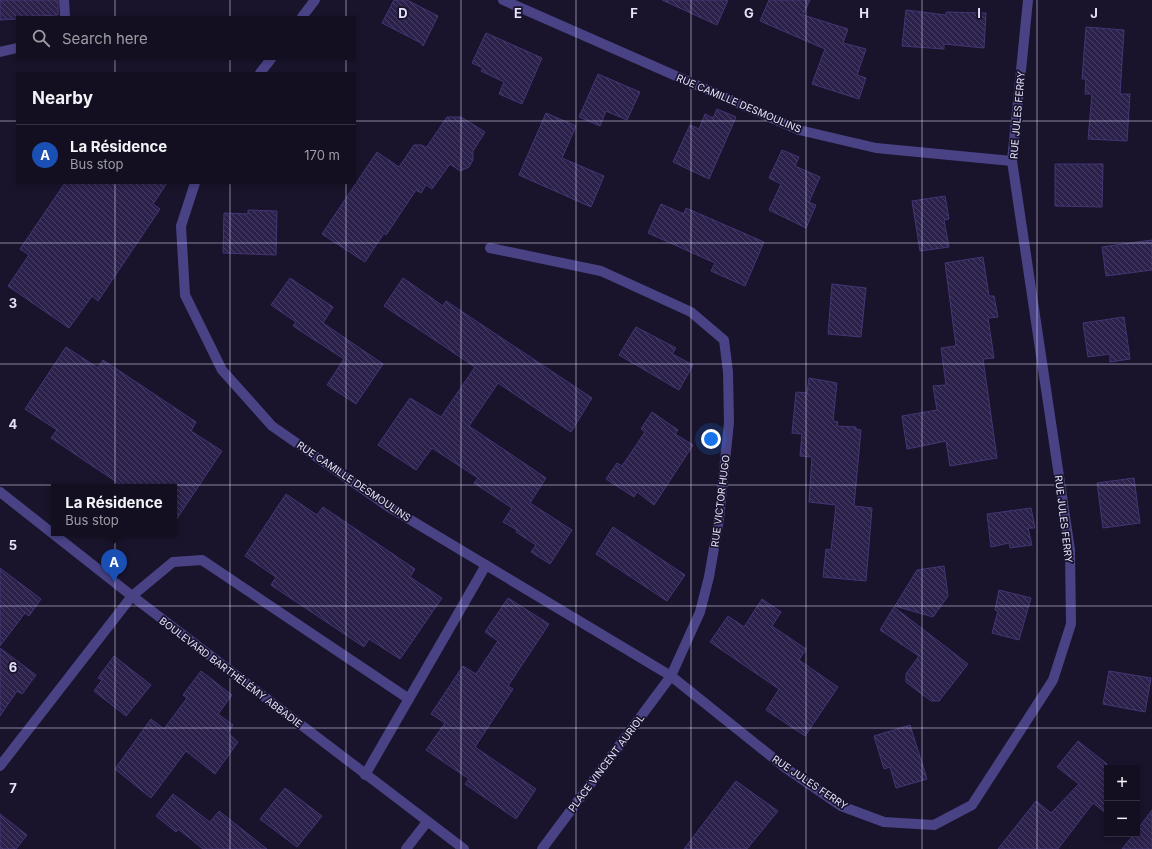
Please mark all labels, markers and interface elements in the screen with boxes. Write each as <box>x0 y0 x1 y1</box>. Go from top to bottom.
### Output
text: D <box>398 5 408 21</box>
text: E <box>514 5 522 21</box>
text: F <box>630 5 638 21</box>
text: G <box>744 5 754 21</box>
text: H <box>859 5 869 21</box>
text: I <box>977 5 981 21</box>
text: J <box>1090 5 1098 21</box>
search box <box>16 16 356 60</box>
icon: search <box>30 27 52 49</box>
text: Search here <box>62 29 148 48</box>
street label: RUE JULES FERRY <box>1007 70 1027 159</box>
street label: RUE CAMILLE DESMOULINS <box>675 71 803 135</box>
text: Nearby <box>32 88 93 108</box>
text: La Résidence <box>70 137 167 156</box>
text: A <box>40 147 50 163</box>
text: 170 m <box>304 147 340 163</box>
text: Bus stop <box>70 156 123 172</box>
text: 3 <box>9 295 17 311</box>
text: 4 <box>9 416 18 432</box>
your location <box>701 429 721 449</box>
street label: RUE CAMILLE DESMOULINS <box>295 438 413 524</box>
street label: RUE VICTOR HUGO <box>708 454 732 548</box>
street label: RUE JULES FERRY <box>1053 475 1075 564</box>
popup <box>51 484 177 536</box>
text: La Résidence <box>65 493 163 512</box>
text: Bus stop <box>65 512 119 528</box>
text: 5 <box>9 537 17 553</box>
pin: A <box>101 549 127 582</box>
street label: BOULEVARD BARTHÉLÉMY ABBADIE <box>157 614 305 730</box>
text: 6 <box>9 659 17 675</box>
street label: PLACE VINCENT AURIOL <box>566 712 647 814</box>
street label: RUE JULES FERRY <box>770 752 850 812</box>
map controls <box>1104 765 1140 837</box>
button: + <box>1104 765 1140 801</box>
text: 7 <box>9 780 17 796</box>
button: − <box>1104 801 1140 837</box>

